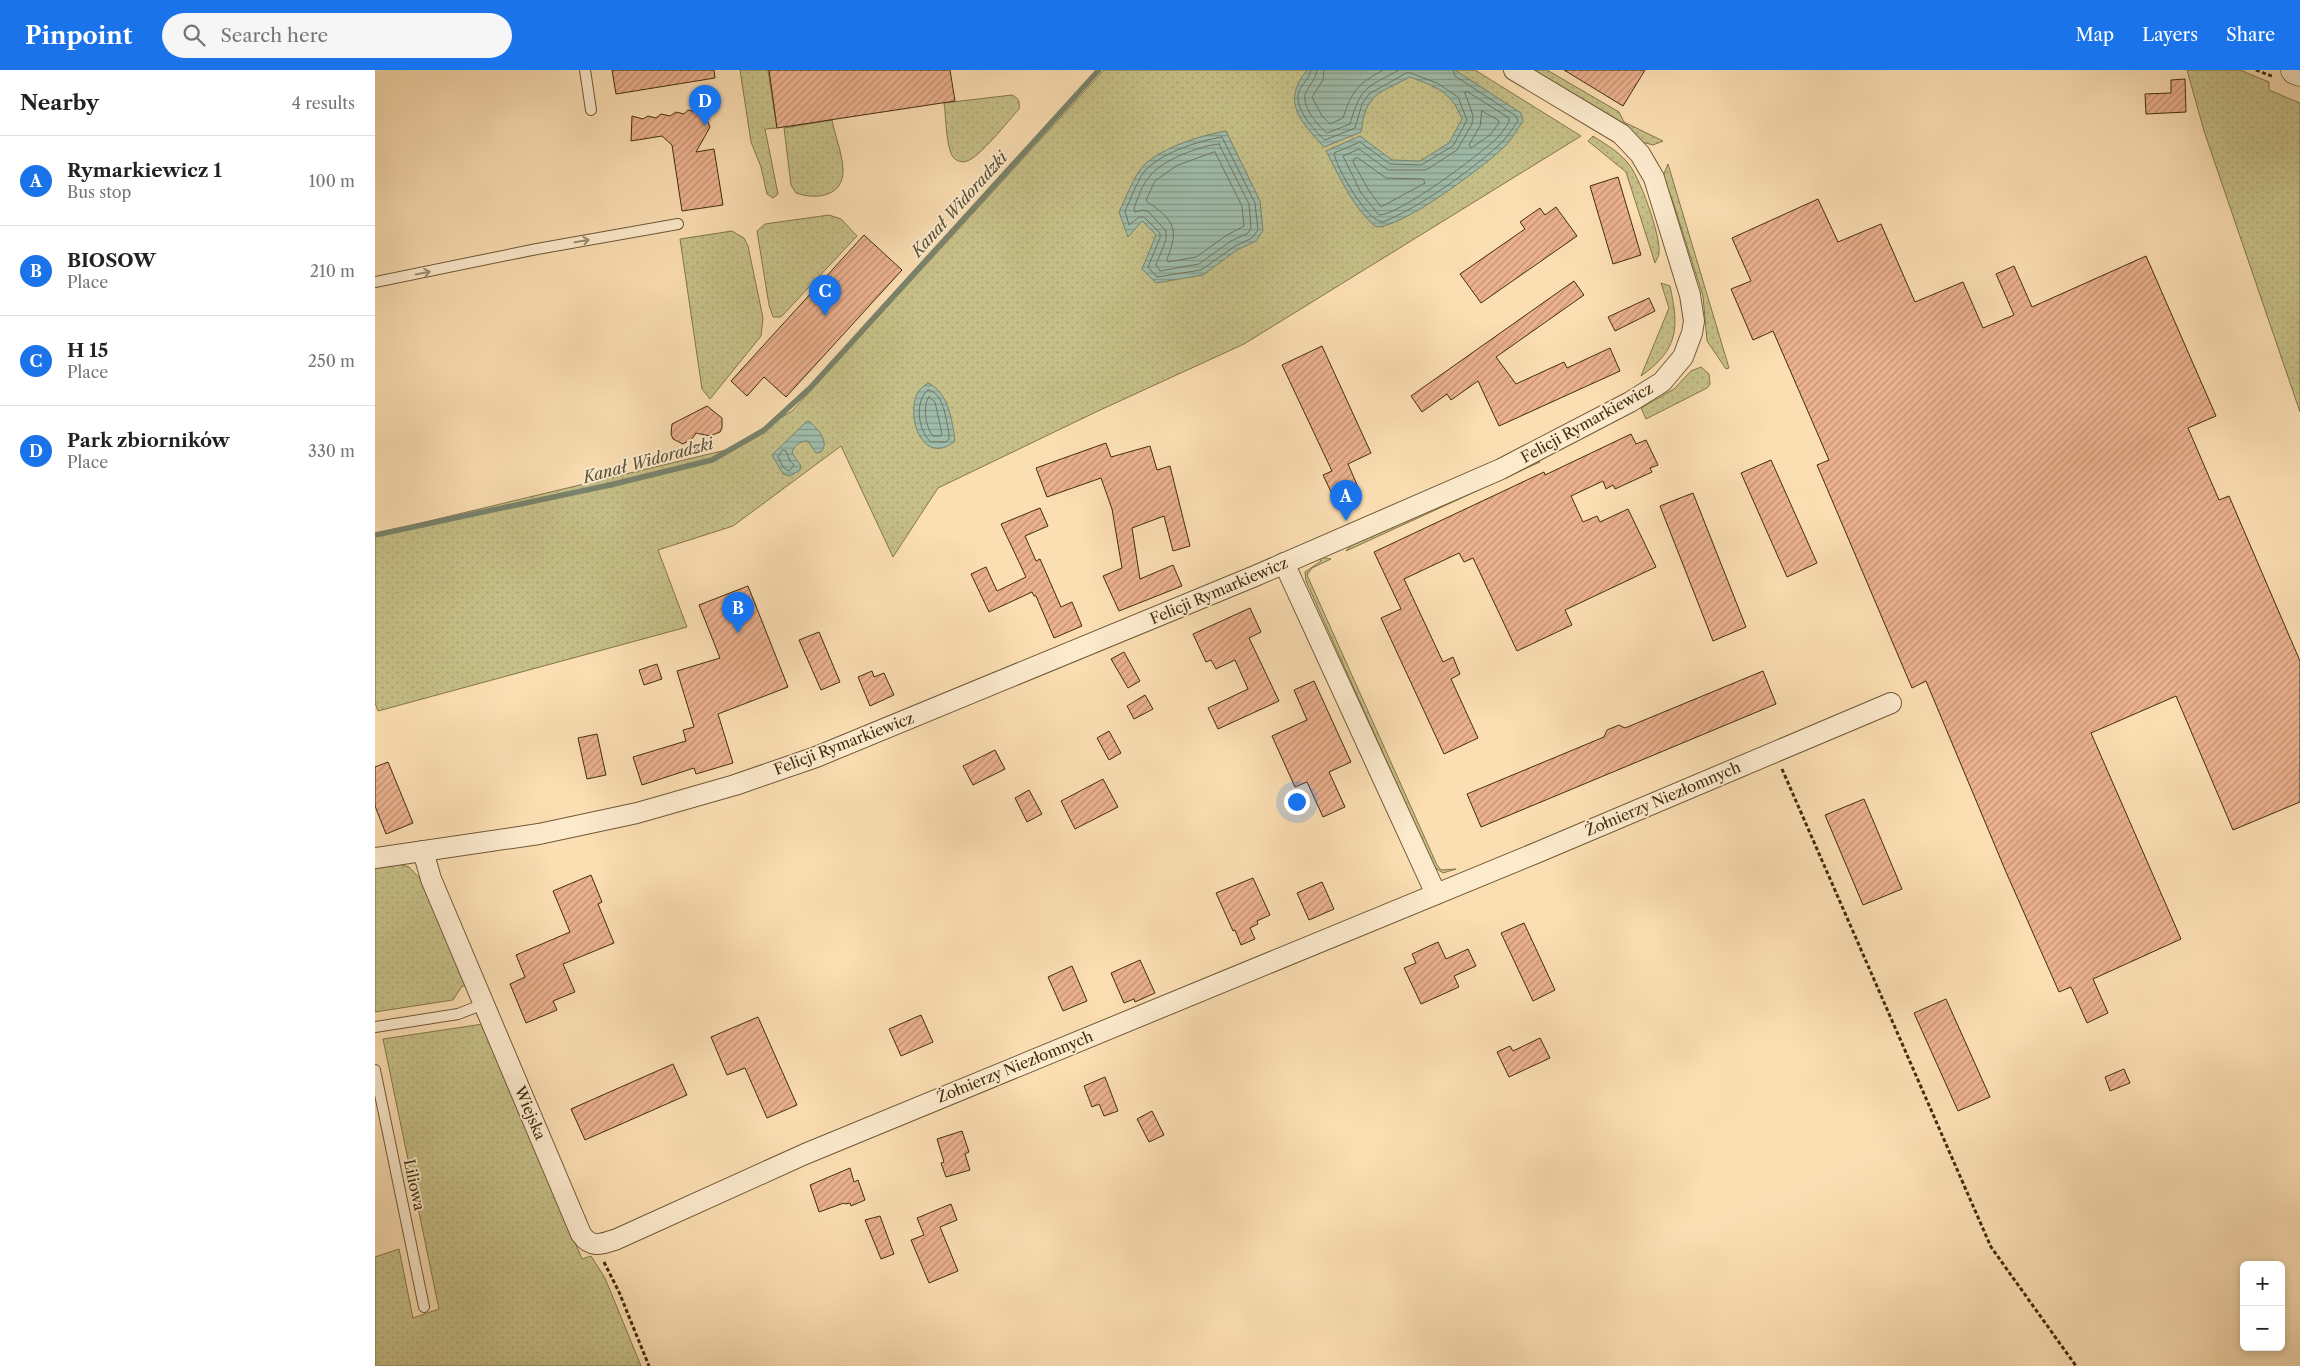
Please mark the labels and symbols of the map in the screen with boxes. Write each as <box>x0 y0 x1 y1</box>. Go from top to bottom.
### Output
pin: D <box>689 85 721 126</box>
water label: Kanał Widoradzki <box>905 147 1012 262</box>
one-way arrow <box>574 236 590 246</box>
one-way arrow <box>414 267 430 277</box>
pin: C <box>809 275 841 316</box>
street label: Felicji Rymarkiewicz <box>1517 378 1656 467</box>
water label: Kanał Widoradzki <box>579 433 716 488</box>
pin: A <box>1330 480 1362 521</box>
street label: Felicji Rymarkiewicz <box>1147 553 1291 628</box>
pin: B <box>722 592 754 633</box>
street label: Felicji Rymarkiewicz <box>771 708 917 779</box>
street label: Żołnierzy Niezłomnych <box>1582 757 1744 840</box>
your location <box>1284 789 1310 815</box>
street label: Żołnierzy Niezłomnych <box>934 1026 1096 1107</box>
street label: Wiejska <box>510 1082 550 1143</box>
street label: Liliowa <box>400 1157 429 1212</box>

